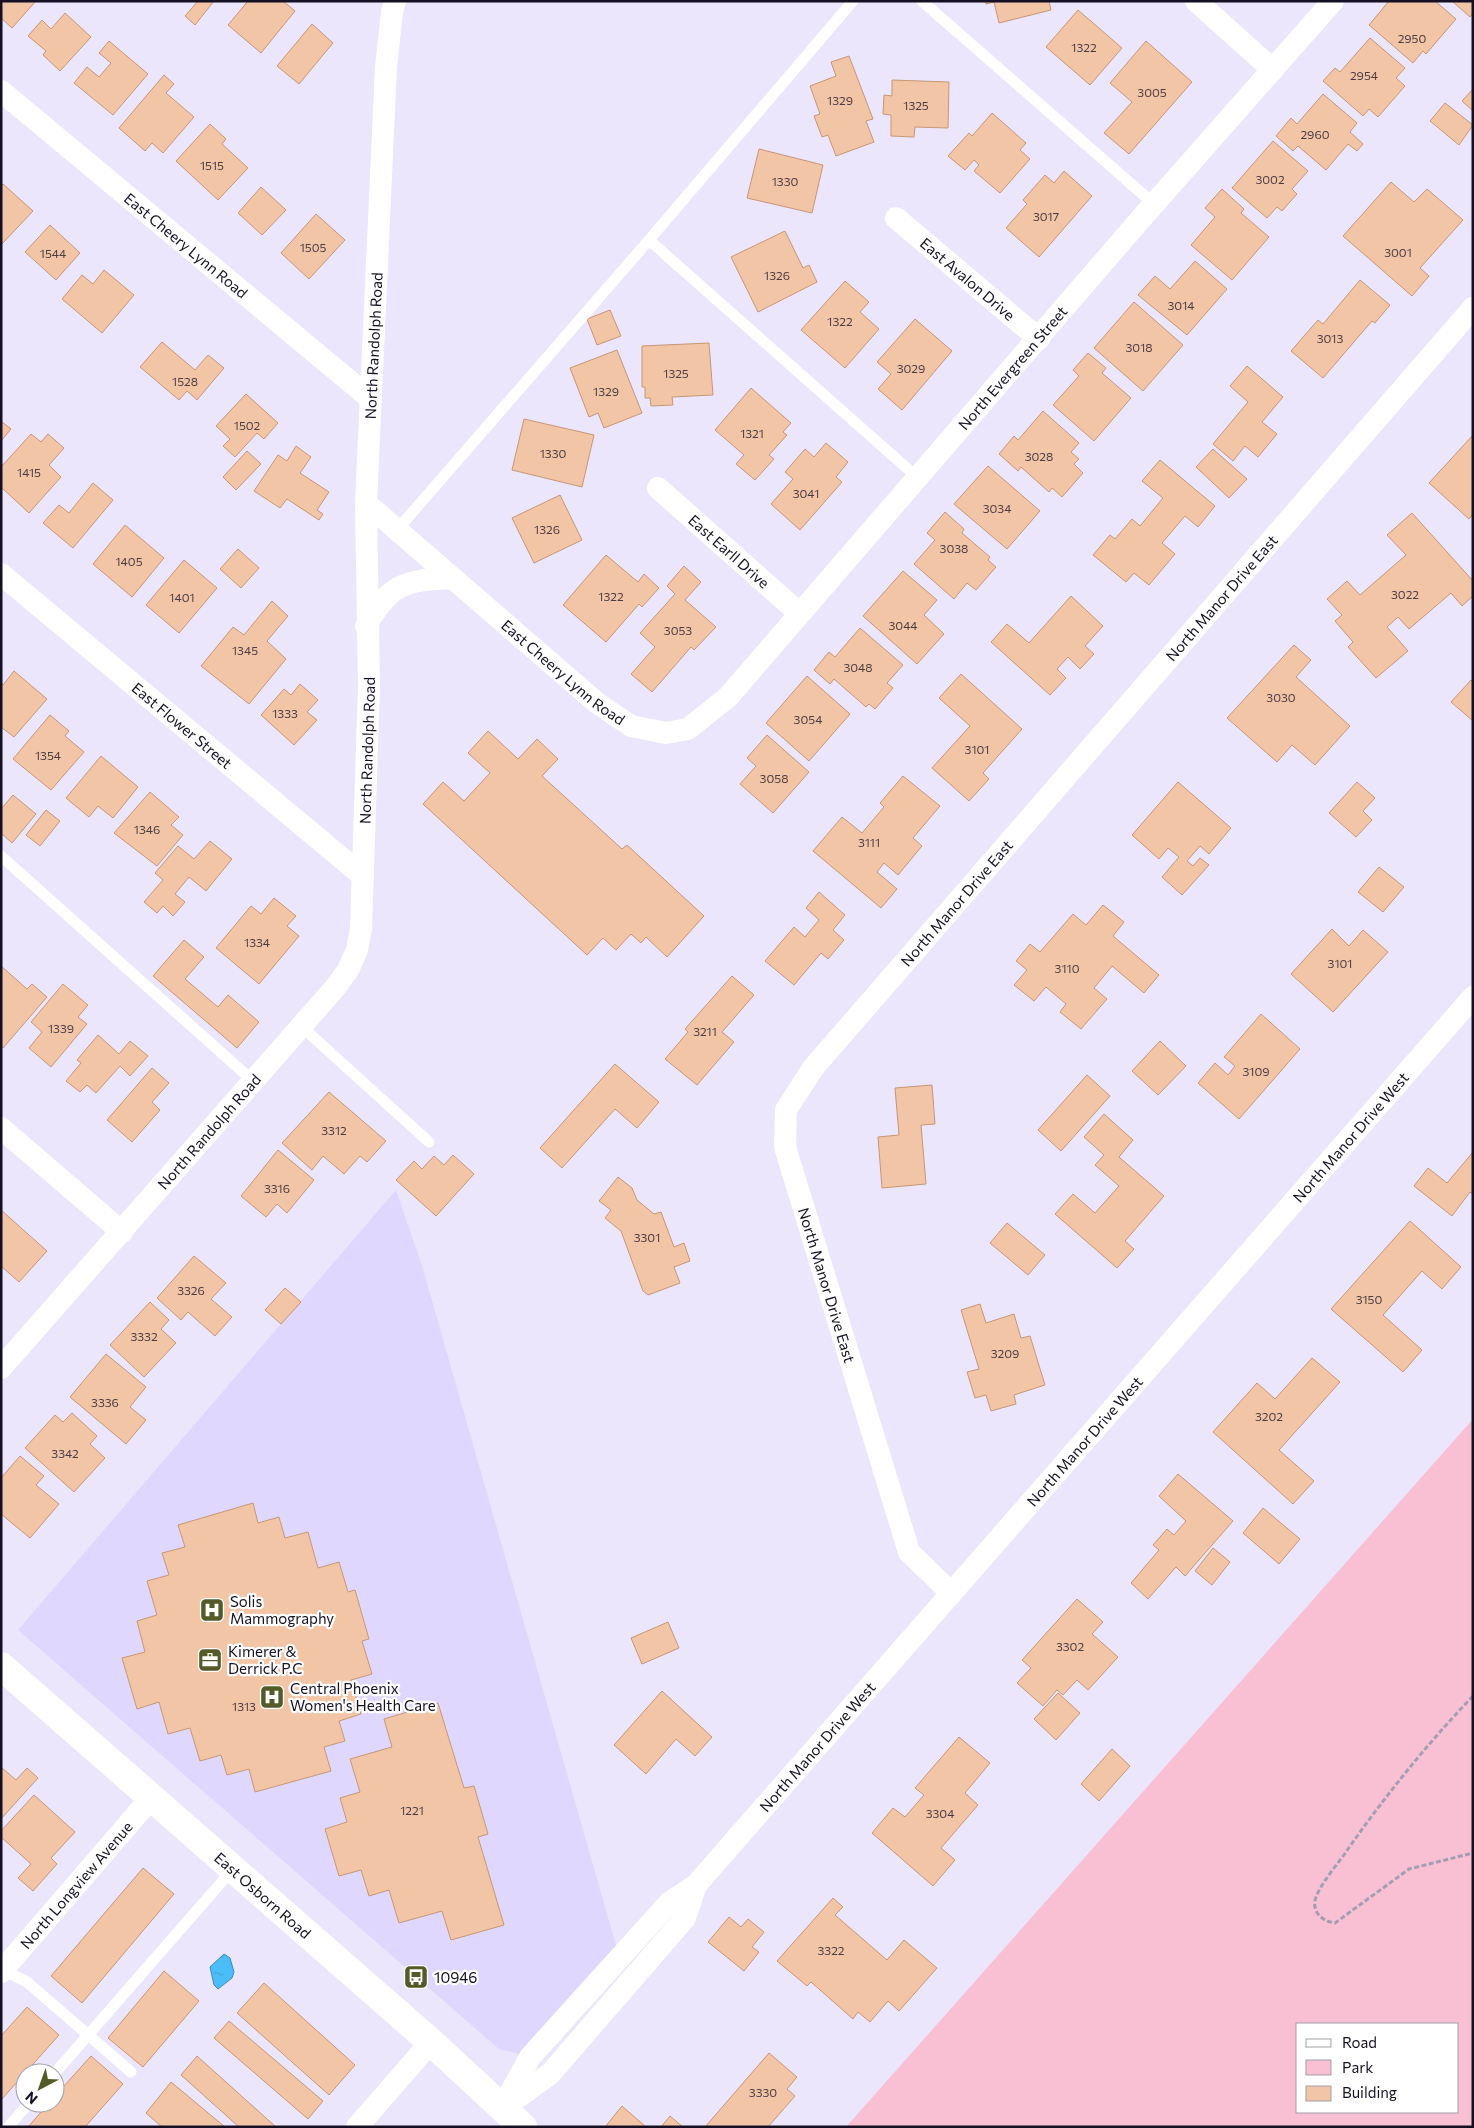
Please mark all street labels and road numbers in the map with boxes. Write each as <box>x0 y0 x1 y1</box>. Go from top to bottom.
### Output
street label: East Cheery Lynn Road <box>121 189 252 302</box>
street label: East Avalon Drive <box>917 234 1019 324</box>
street label: North Randolph Road <box>361 272 386 420</box>
street label: North Evergreen Street <box>954 302 1071 433</box>
street label: East Earll Drive <box>685 510 773 592</box>
street label: North Manor Drive East <box>1162 531 1281 665</box>
street label: East Cheery Lynn Road <box>498 616 629 728</box>
street label: North Randolph Road <box>355 677 378 824</box>
street label: East Flower Street <box>129 678 236 772</box>
street label: North Manor Drive East <box>897 836 1016 970</box>
street label: North Manor Drive West <box>1289 1068 1412 1206</box>
street label: North Randolph Road <box>154 1070 264 1193</box>
street label: North Manor Drive East <box>795 1205 859 1365</box>
street label: North Manor Drive West <box>1023 1372 1146 1510</box>
street label: North Manor Drive West <box>755 1678 879 1815</box>
street label: North Longview Avenue <box>16 1817 136 1952</box>
street label: East Osborn Road <box>211 1848 315 1942</box>

